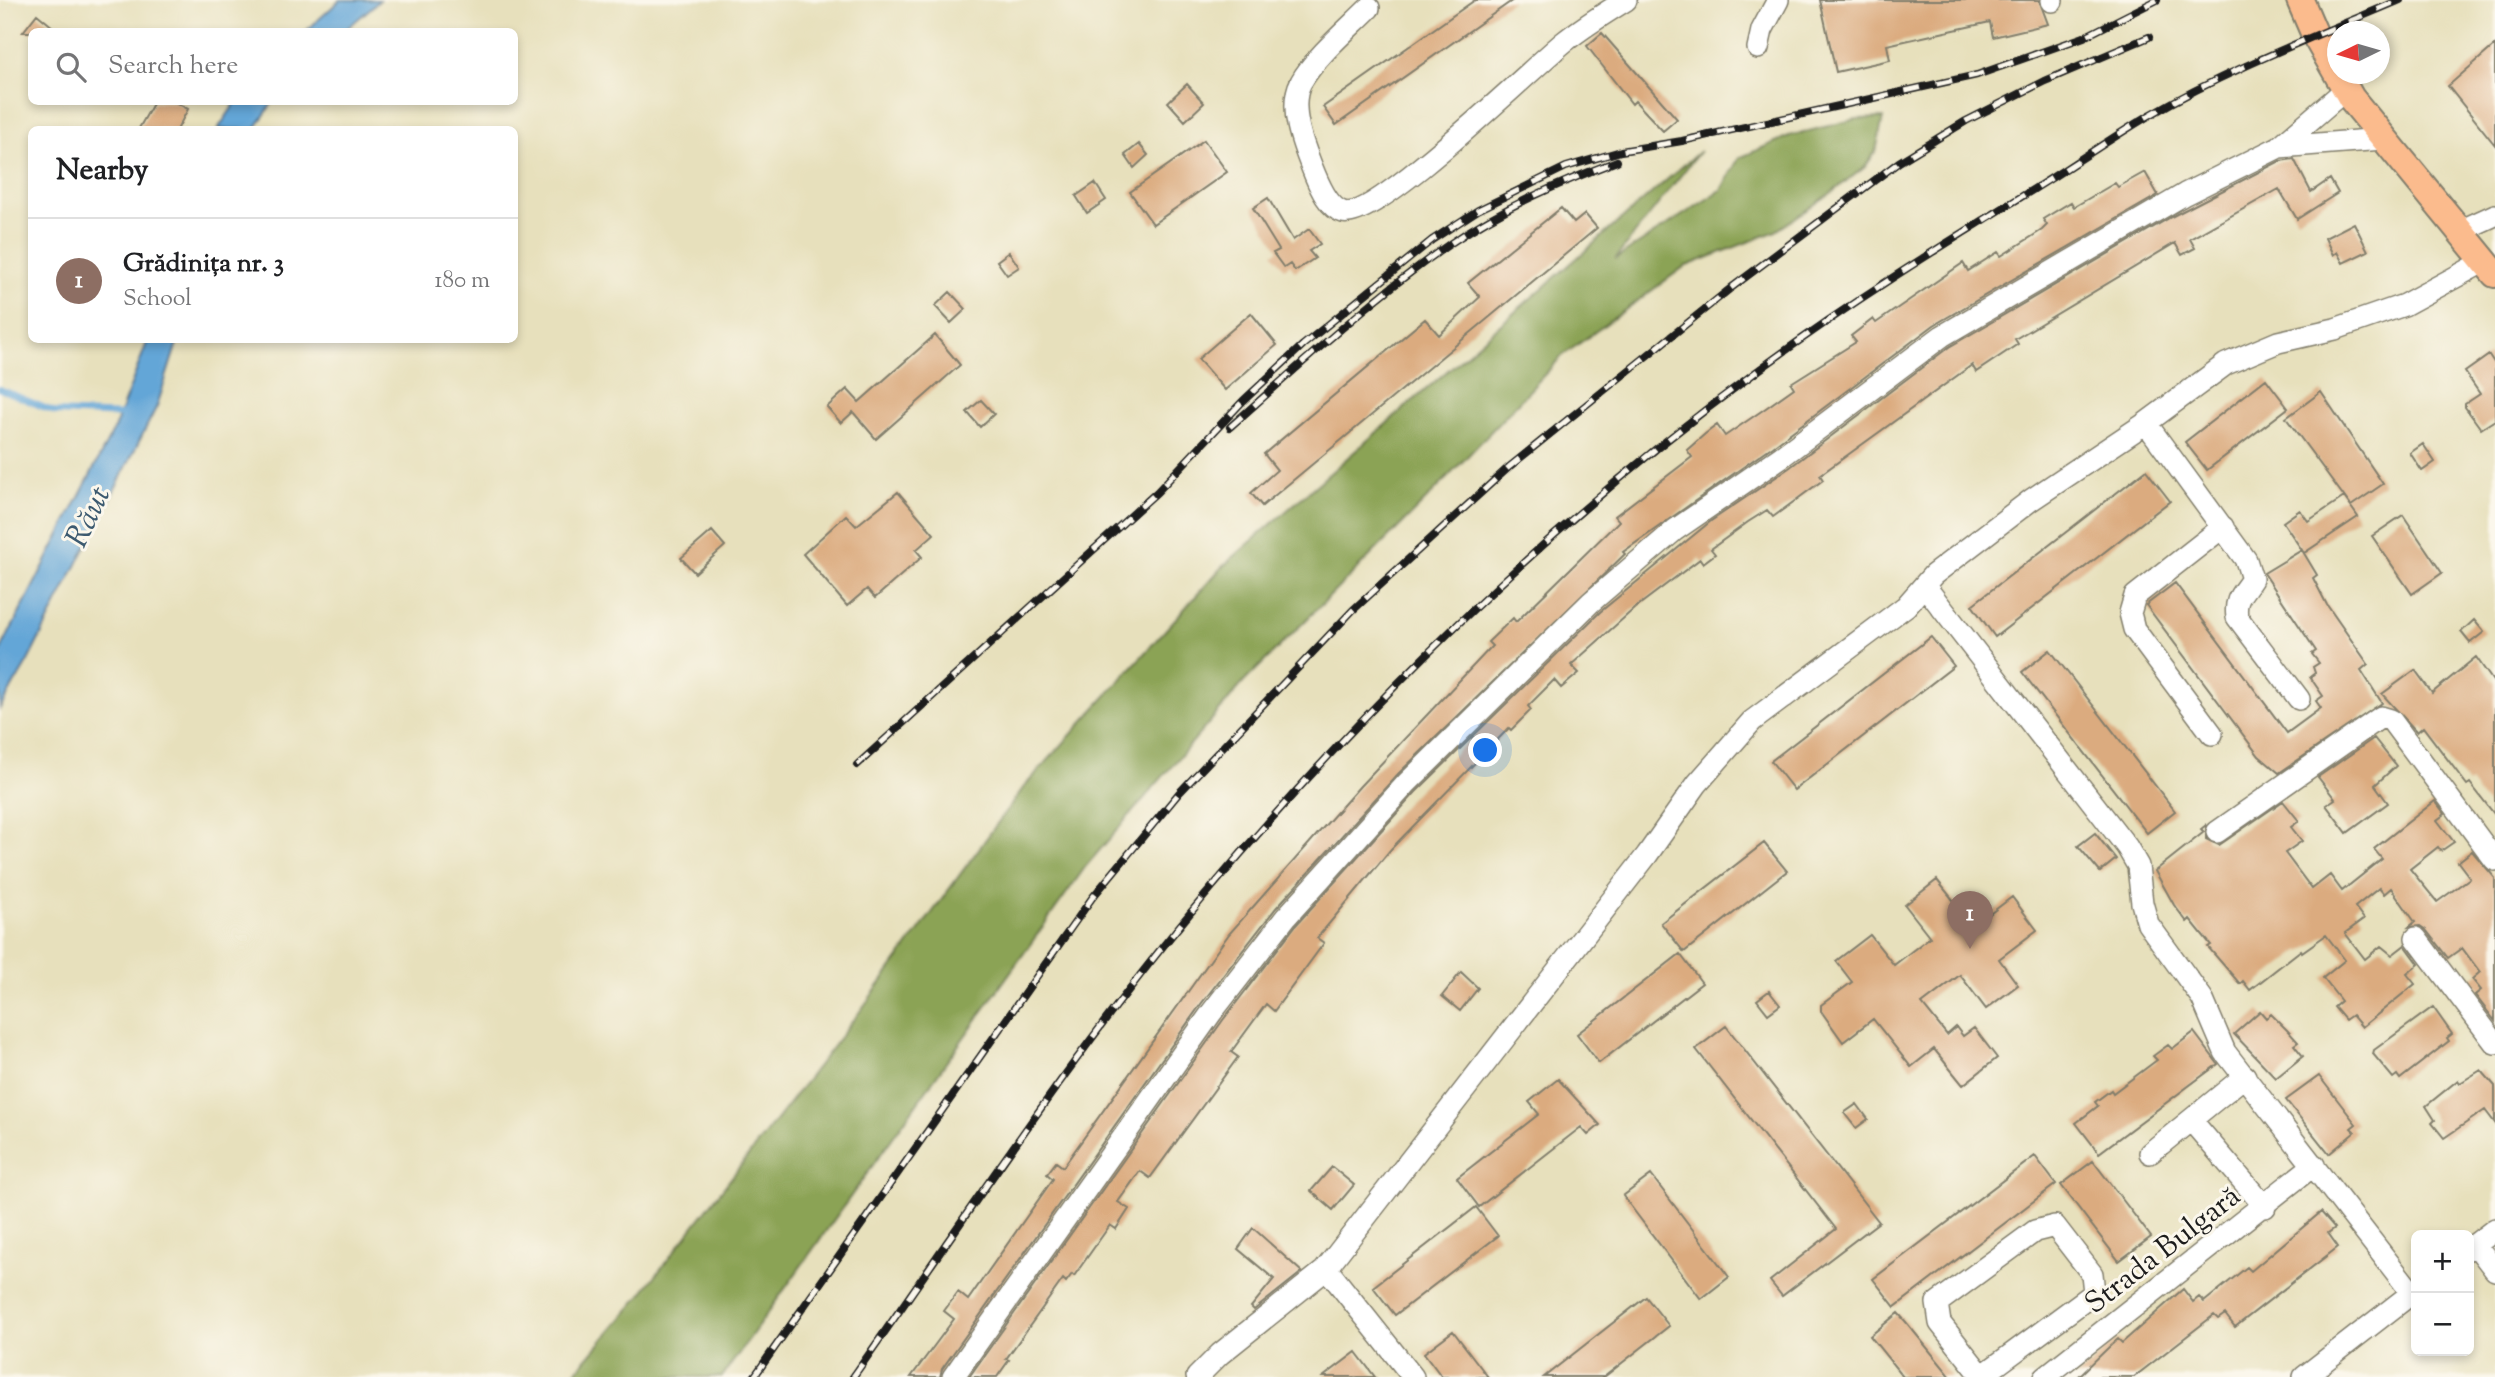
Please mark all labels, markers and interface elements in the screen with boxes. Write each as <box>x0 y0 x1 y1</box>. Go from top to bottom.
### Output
north arrow <box>2327 21 2390 84</box>
search box <box>28 28 518 105</box>
icon: search <box>52 48 90 86</box>
text: Search here <box>108 48 238 85</box>
text: Nearby <box>56 150 148 193</box>
text: Grădinița nr. 3 <box>123 246 284 283</box>
text: 1 <box>75 265 83 298</box>
text: 180 m <box>435 265 490 298</box>
text: School <box>123 283 192 316</box>
water label: Răut <box>56 479 124 556</box>
your location <box>1468 733 1502 767</box>
pin: 1 <box>1947 891 1993 949</box>
street label: Strada Bulgară <box>2076 1176 2251 1326</box>
map controls <box>2411 1230 2474 1356</box>
button: + <box>2411 1230 2474 1293</box>
button: − <box>2411 1293 2474 1356</box>

